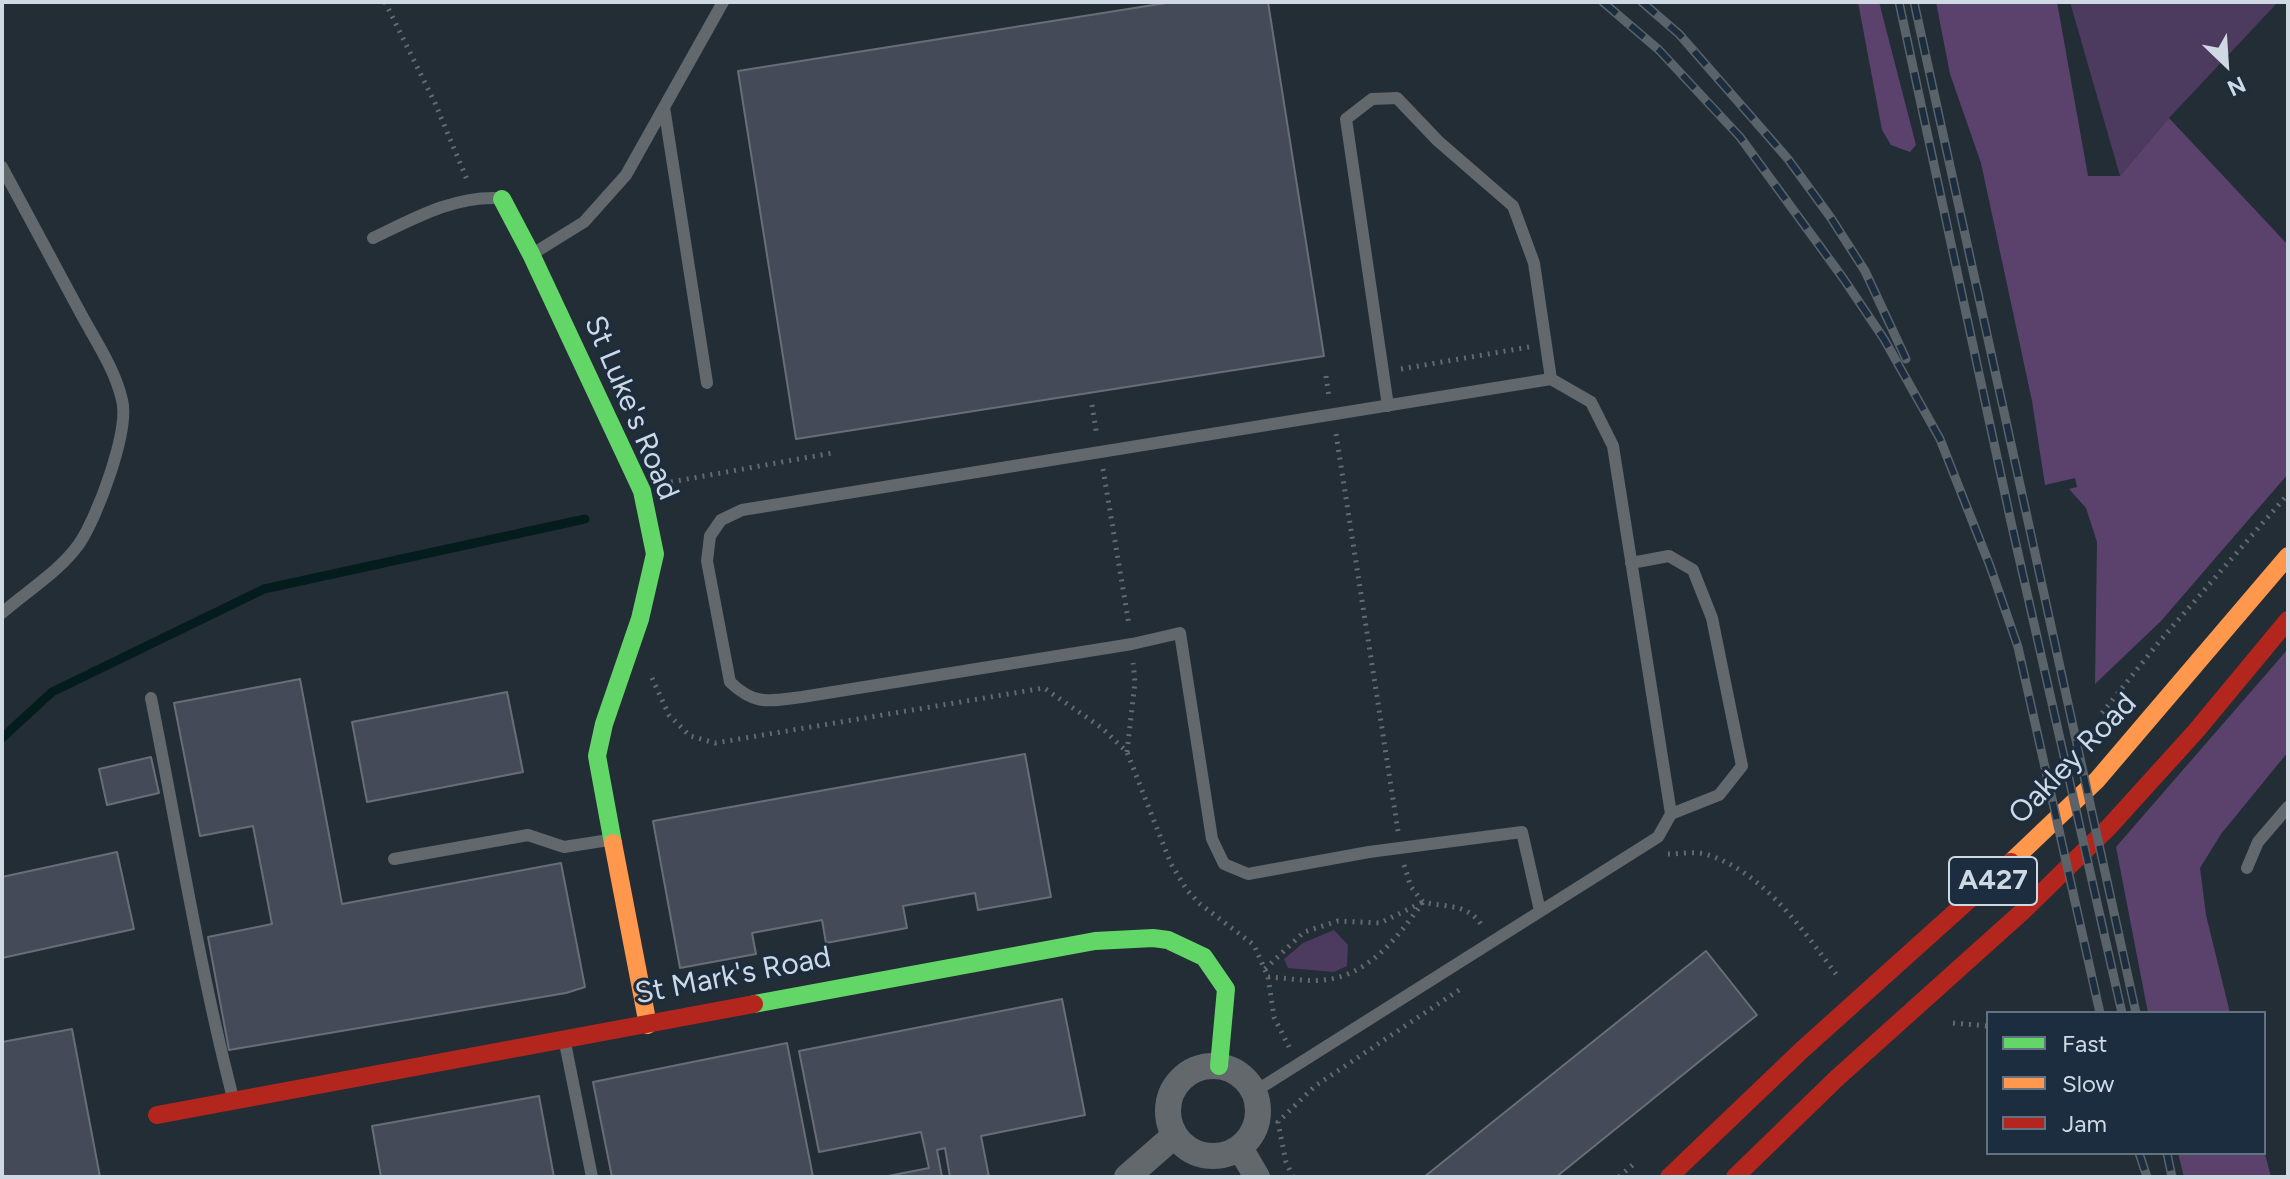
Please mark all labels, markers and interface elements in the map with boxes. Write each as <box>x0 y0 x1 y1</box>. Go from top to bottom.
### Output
north arrow <box>2186 24 2266 104</box>
text: N <box>2223 70 2250 102</box>
street label: St Luke's Road <box>576 310 686 506</box>
street label: Oakley Road <box>2002 686 2144 832</box>
road number: A427 <box>1949 857 2037 905</box>
street label: St Mark's Road <box>632 939 834 1013</box>
legend <box>1986 1011 2266 1155</box>
text: Fast <box>2062 1029 2107 1058</box>
text: Slow <box>2062 1069 2114 1098</box>
text: Jam <box>2062 1109 2107 1138</box>

